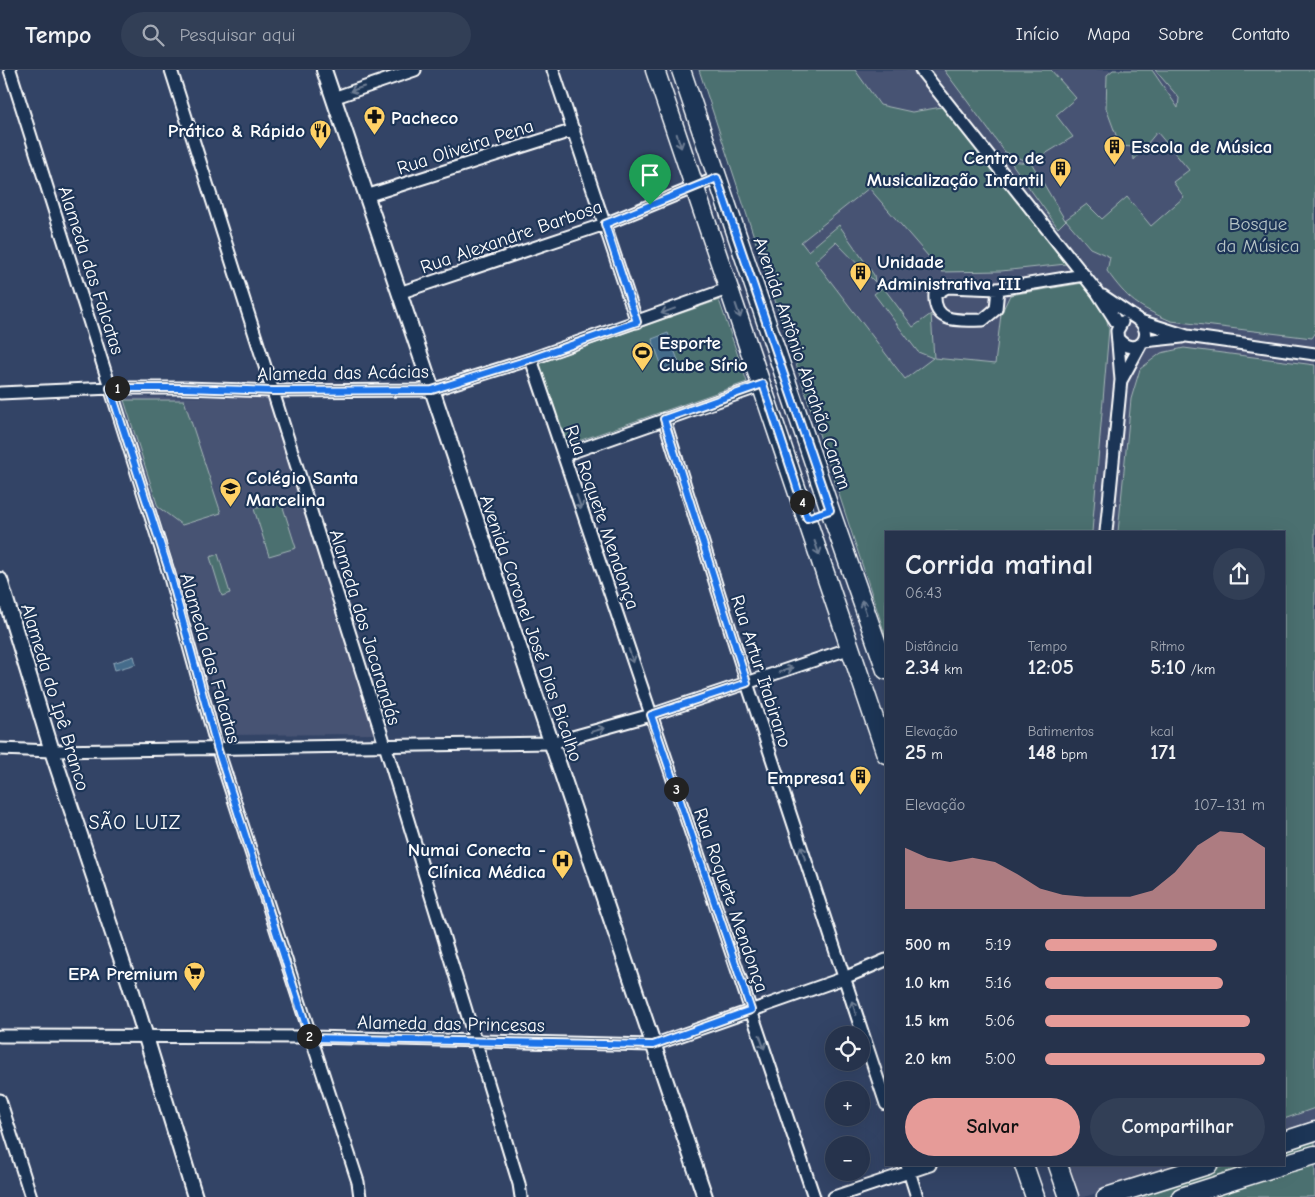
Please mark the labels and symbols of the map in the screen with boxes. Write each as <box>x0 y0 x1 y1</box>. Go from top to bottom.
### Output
one-way arrow <box>350 85 366 95</box>
pharmacy icon: Pacheco <box>363 105 387 136</box>
place label: Pacheco <box>391 107 458 129</box>
street label: Rua Oliveira Pena <box>394 115 536 179</box>
restaurant icon: Prático & Rápido <box>309 118 333 149</box>
place label: Prático & Rápido <box>168 120 305 142</box>
one-way arrow <box>675 133 684 148</box>
building icon: Escola de Música <box>1103 134 1127 165</box>
place label: Escola de Música <box>1131 136 1272 158</box>
place label: Centro de Musicalização Infantil <box>867 147 1044 191</box>
pin <box>629 154 671 205</box>
building icon: Centro de Musicalização Infantil <box>1048 156 1072 187</box>
street label: Alameda das Falcatas <box>53 183 129 357</box>
street label: Rua Alexandre Barbosa <box>418 195 605 278</box>
park label: Bosque da Música <box>1216 213 1300 257</box>
street label: Avenida Antônio Abrahão Caram <box>748 234 856 492</box>
place label: Unidade Administrativa III <box>877 251 1022 295</box>
building icon: Unidade Administrativa III <box>849 260 873 291</box>
one-way arrow <box>734 303 743 318</box>
one-way arrow <box>660 307 676 316</box>
place label: Esporte Clube Sírio <box>659 332 748 376</box>
sports icon: Esporte Clube Sírio <box>631 341 655 372</box>
street label: Alameda das Acácias <box>257 361 429 385</box>
pin: 1 <box>104 376 130 400</box>
street label: Rua Roquete Mendonça <box>560 422 644 612</box>
place label: Colégio Santa Marcelina <box>246 467 358 511</box>
school or university icon: Colégio Santa Marcelina <box>218 476 242 507</box>
pin: 4 <box>790 490 814 514</box>
street label: Avenida Coronel José Dias Bicalho <box>475 492 587 765</box>
one-way arrow <box>575 493 584 509</box>
street label: Alameda dos Jacarandás <box>325 527 405 728</box>
one-way arrow <box>813 540 822 555</box>
street label: Alameda das Falcatas <box>175 571 245 746</box>
street label: Rua Artur Itabirano <box>726 592 796 750</box>
one-way arrow <box>859 600 868 615</box>
street label: Alameda do Ipê Branco <box>16 601 94 794</box>
one-way arrow <box>627 647 636 663</box>
one-way arrow <box>778 664 794 674</box>
one-way arrow <box>590 724 606 734</box>
building icon: Empresa1 <box>849 765 873 796</box>
place label: Empresa1 <box>767 767 845 789</box>
pin: 3 <box>664 776 688 802</box>
street label: Rua Roquete Mendonça <box>689 805 773 995</box>
district label: SÃO LUIZ <box>89 811 181 834</box>
place label: Numai Conecta - Clínica Médica <box>408 839 546 883</box>
one-way arrow <box>798 846 807 862</box>
hospital icon: Numai Conecta - Clínica Médica <box>550 848 574 879</box>
supermarket icon: EPA Premium <box>182 961 206 992</box>
place label: EPA Premium <box>68 963 178 985</box>
one-way arrow <box>849 1000 858 1016</box>
street label: Alameda das Princesas <box>357 1011 545 1037</box>
pin: 2 <box>296 1024 322 1048</box>
one-way arrow <box>758 1033 767 1049</box>

